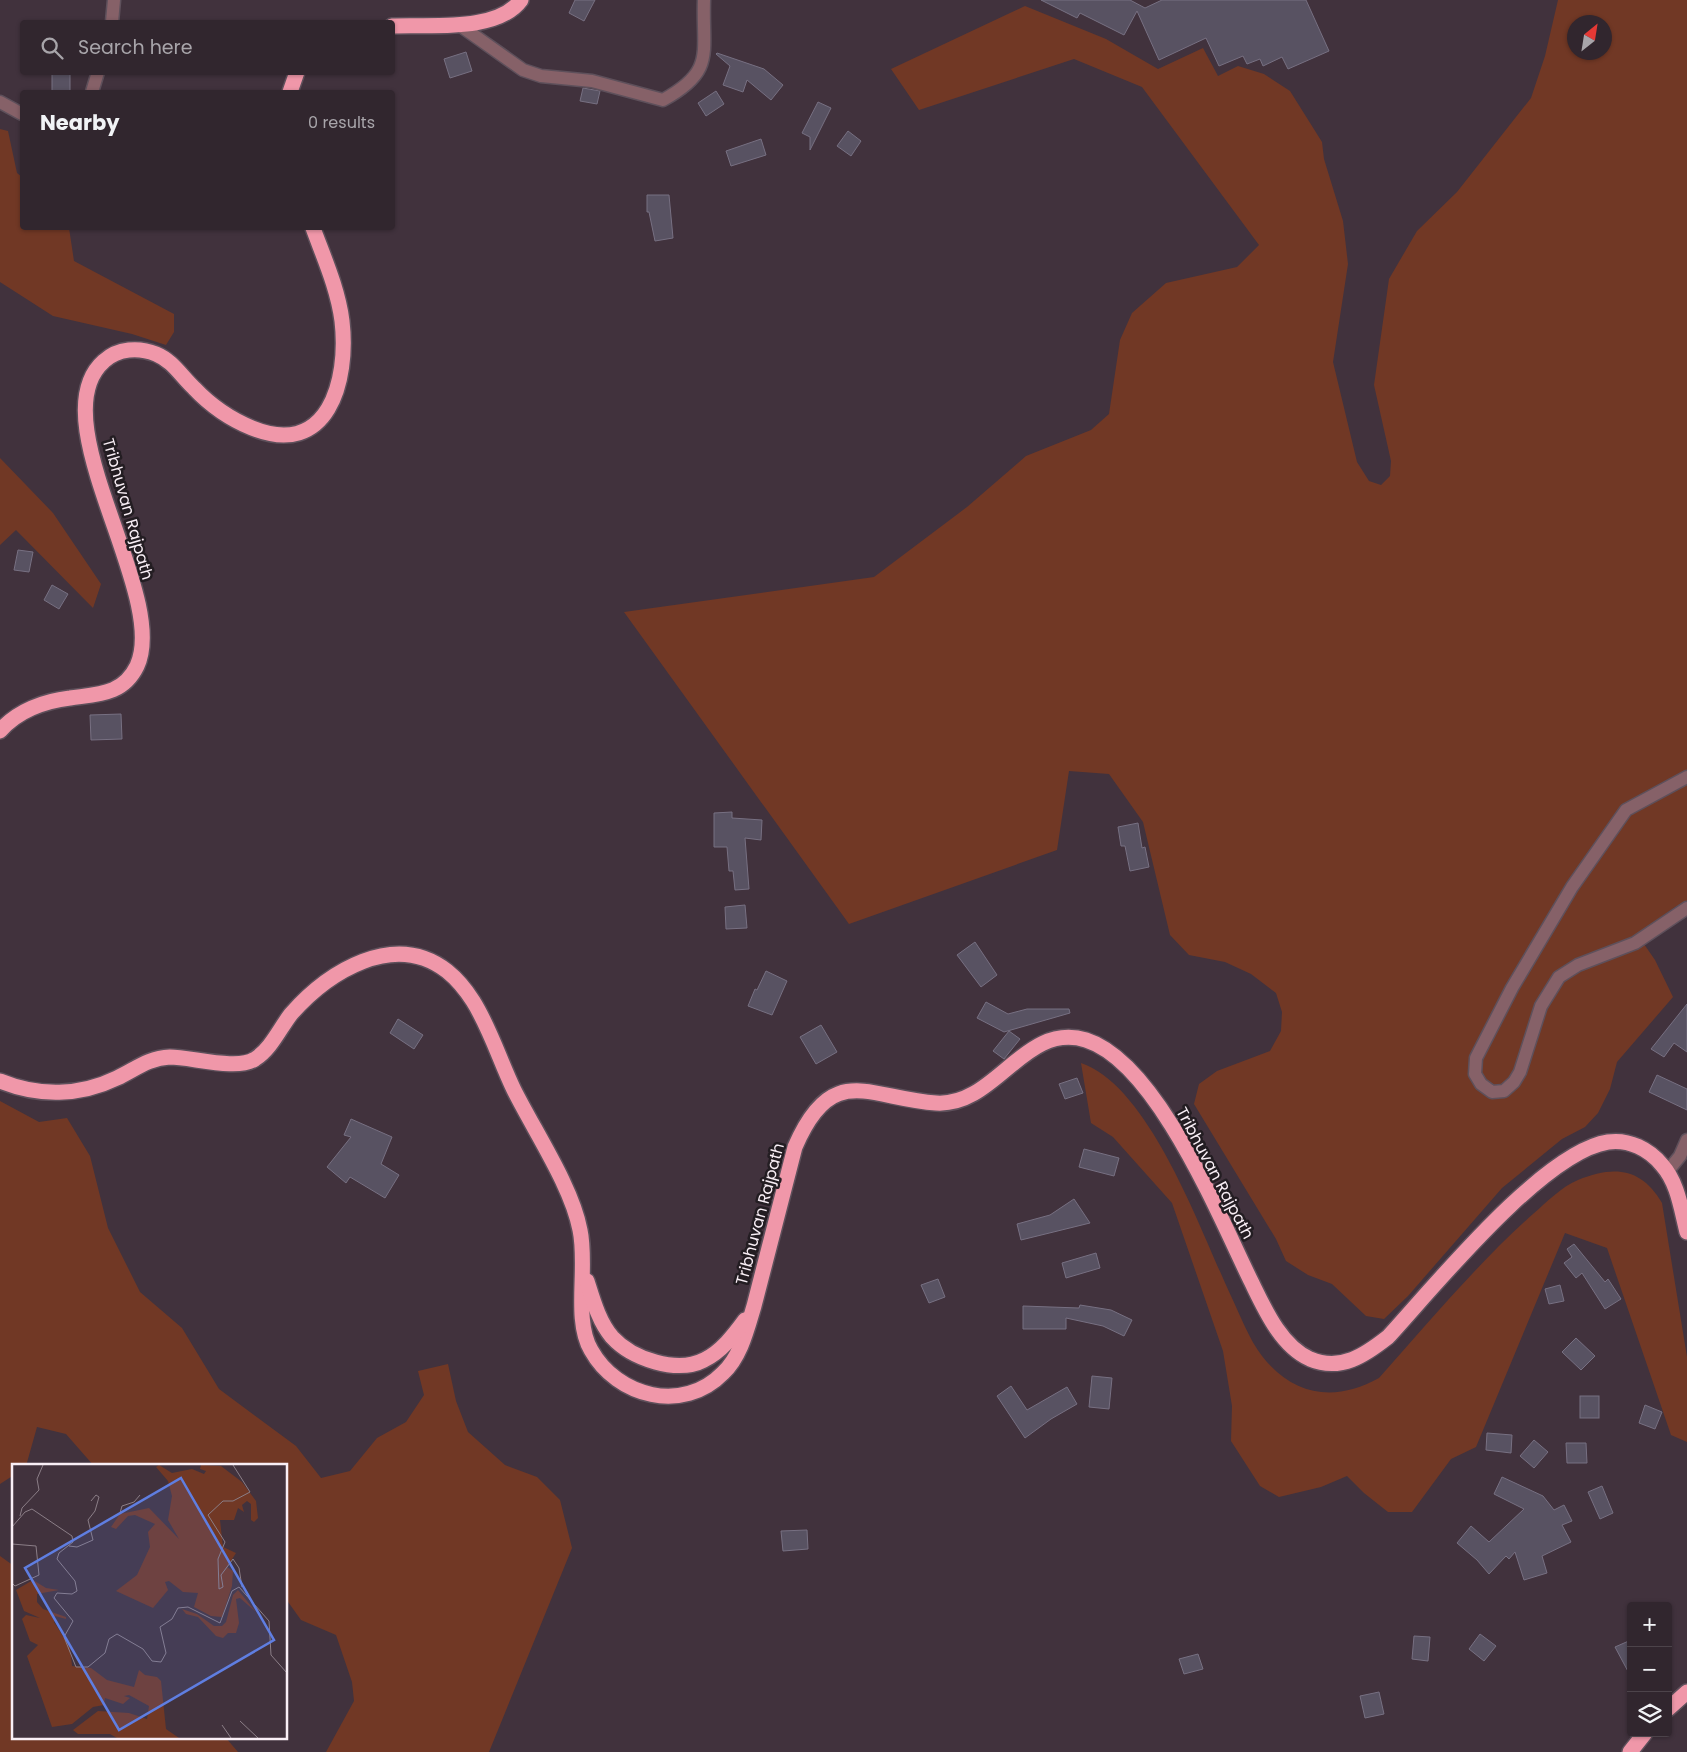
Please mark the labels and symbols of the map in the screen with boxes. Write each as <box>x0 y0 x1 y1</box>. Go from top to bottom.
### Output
north arrow <box>1567 15 1612 60</box>
street label: Tribhuvan Rajpath <box>97 435 159 583</box>
street label: Tribhuvan Rajpath <box>1170 1103 1260 1243</box>
street label: Tribhuvan Rajpath <box>730 1140 790 1288</box>
inset map <box>12 1464 288 1740</box>

